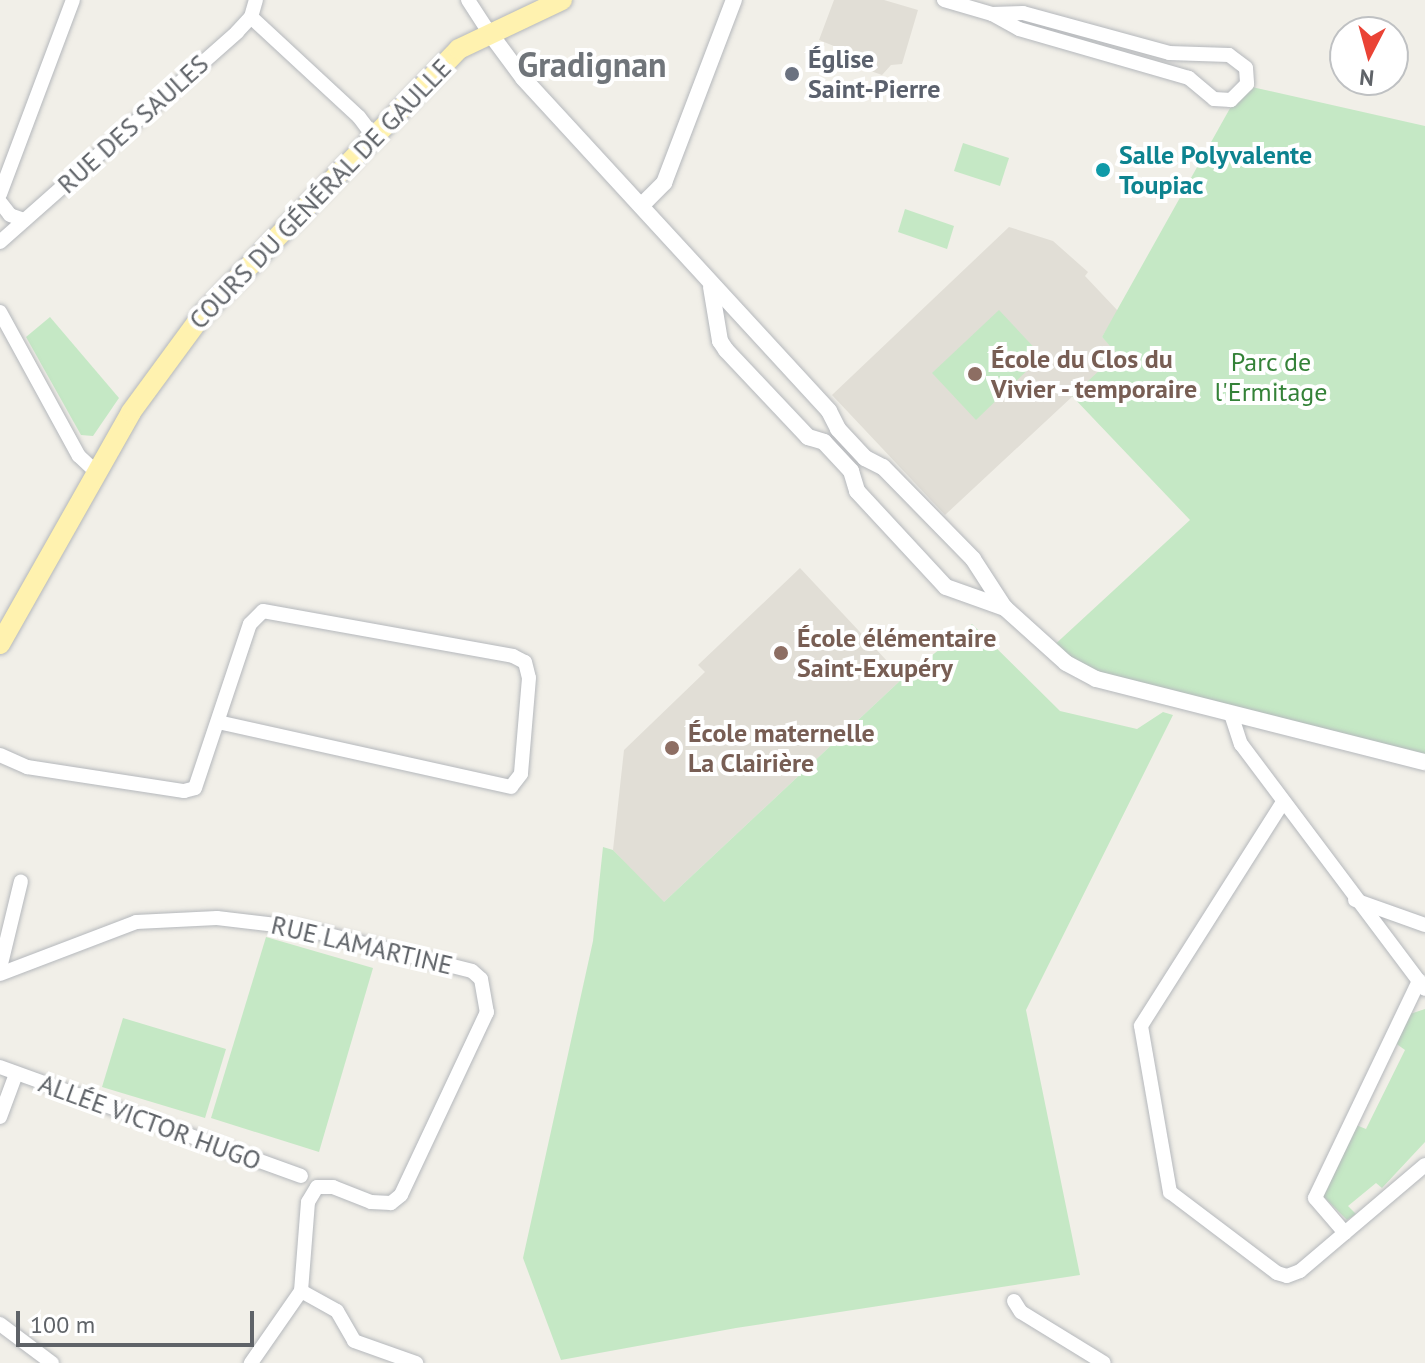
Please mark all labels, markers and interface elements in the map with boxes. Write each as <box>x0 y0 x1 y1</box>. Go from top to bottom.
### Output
north arrow <box>1329 16 1409 96</box>
place label: Église Saint-Pierre <box>808 43 940 104</box>
district label: Gradignan <box>517 45 667 85</box>
street label: RUE DES SAULES <box>51 48 215 200</box>
street label: COURS DU GÉNÉRAL DE GAULLE <box>182 52 458 336</box>
text: N <box>1358 63 1375 93</box>
marker: Église Saint-Pierre <box>783 65 801 83</box>
place label: Salle Polyvalente Toupiac <box>1119 139 1312 200</box>
marker: Salle Polyvalente Toupiac <box>1094 161 1112 179</box>
place label: École du Clos du Vivier - temporaire <box>991 343 1200 404</box>
park label: Parc de l'Ermitage <box>1215 346 1327 408</box>
marker: École du Clos du Vivier - temporaire <box>966 365 984 383</box>
place label: École élémentaire Saint-Exupéry <box>797 622 996 684</box>
marker: École élémentaire Saint-Exupéry <box>772 644 790 662</box>
place label: École maternelle La Clairière <box>688 717 875 778</box>
marker: École maternelle La Clairière <box>663 739 681 757</box>
street label: RUE LAMARTINE <box>268 909 456 981</box>
street label: ALLÉE VICTOR HUGO <box>34 1067 266 1177</box>
scale bar <box>20 1295 258 1345</box>
text: 100 m <box>30 1309 95 1340</box>

